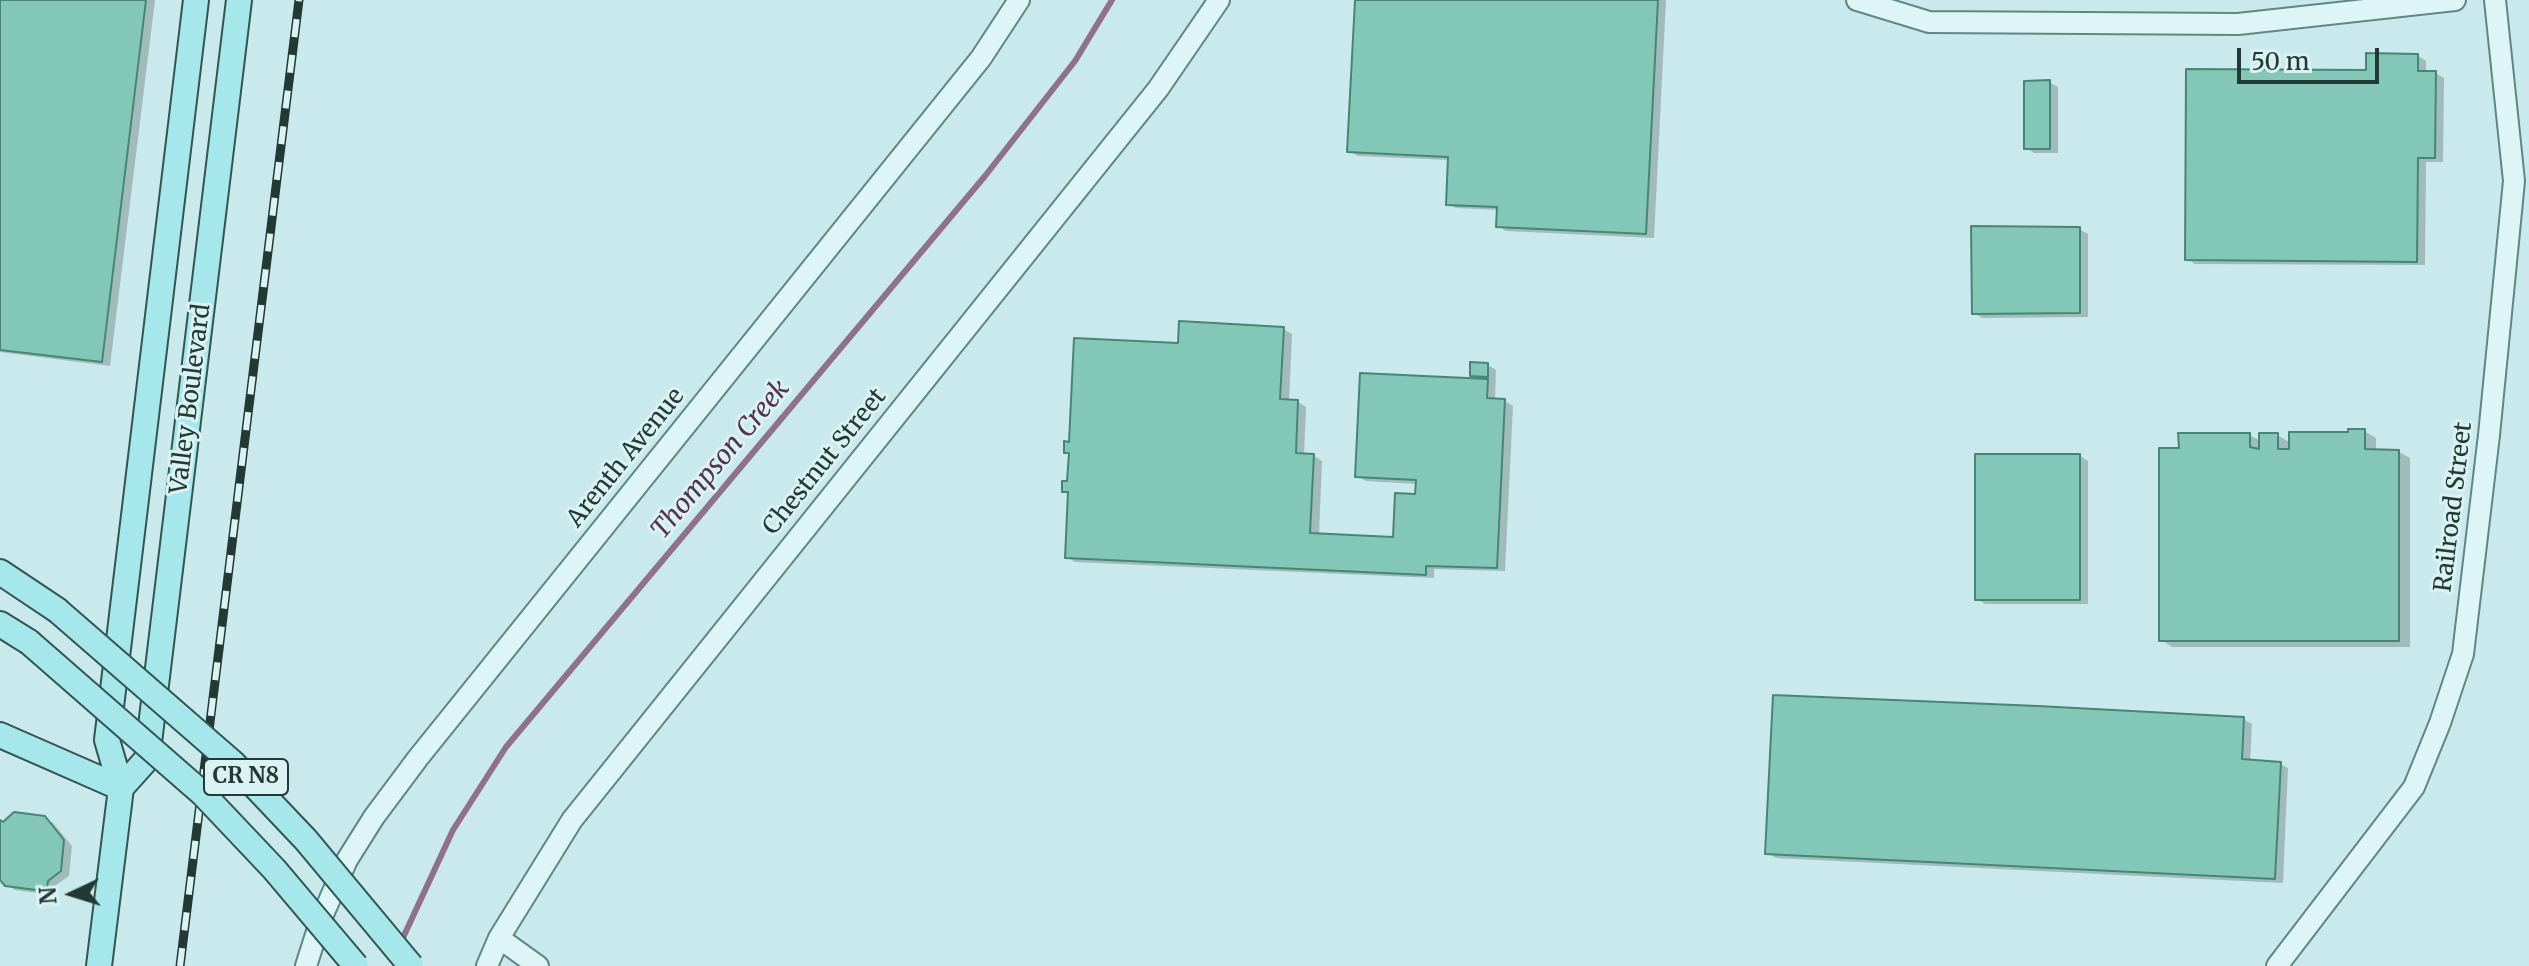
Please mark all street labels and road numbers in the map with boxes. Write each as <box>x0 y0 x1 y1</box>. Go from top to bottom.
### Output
street label: Valley Boulevard <box>165 302 217 496</box>
street label: Arenth Avenue <box>561 383 691 533</box>
street label: Chestnut Street <box>757 383 893 541</box>
street label: Railroad Street <box>2429 420 2479 594</box>
road number: CR N8 <box>204 759 288 795</box>

